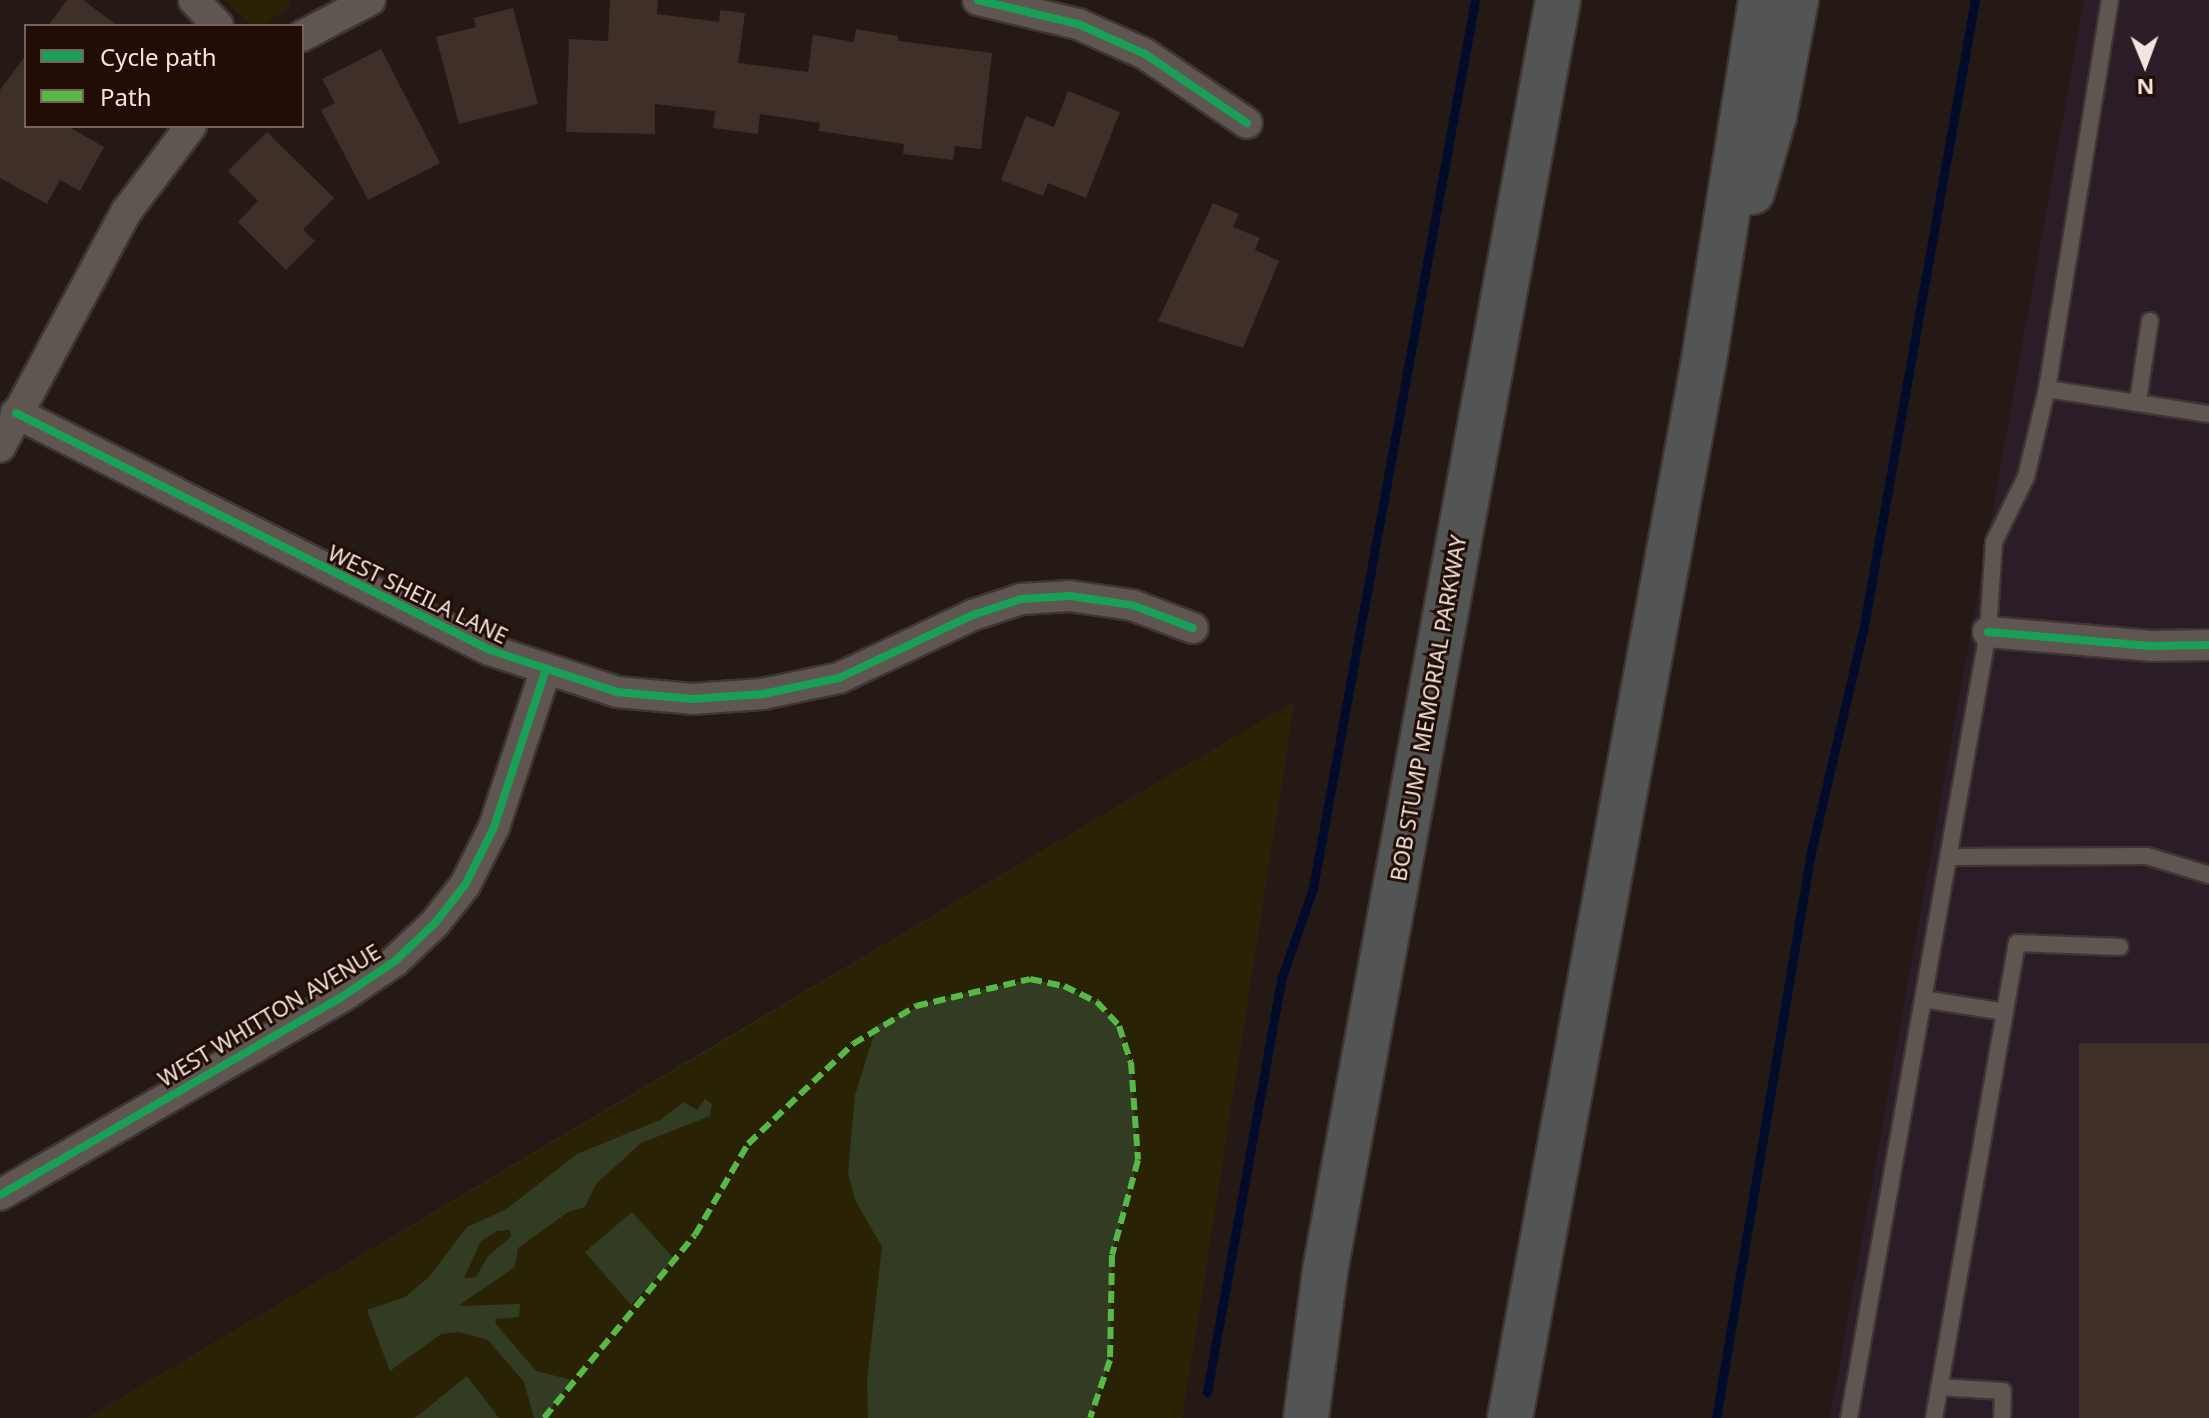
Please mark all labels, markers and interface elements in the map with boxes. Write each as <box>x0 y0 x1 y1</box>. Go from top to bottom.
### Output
legend <box>24 24 304 128</box>
north arrow <box>2105 24 2185 104</box>
text: Cycle path <box>100 40 217 73</box>
text: N <box>2136 73 2155 103</box>
text: Path <box>100 80 151 113</box>
street label: BOB STUMP MEMORIAL PARKWAY <box>1385 533 1471 883</box>
street label: WEST SHEILA LANE <box>324 539 512 649</box>
street label: WEST WHITTON AVENUE <box>153 938 385 1092</box>

